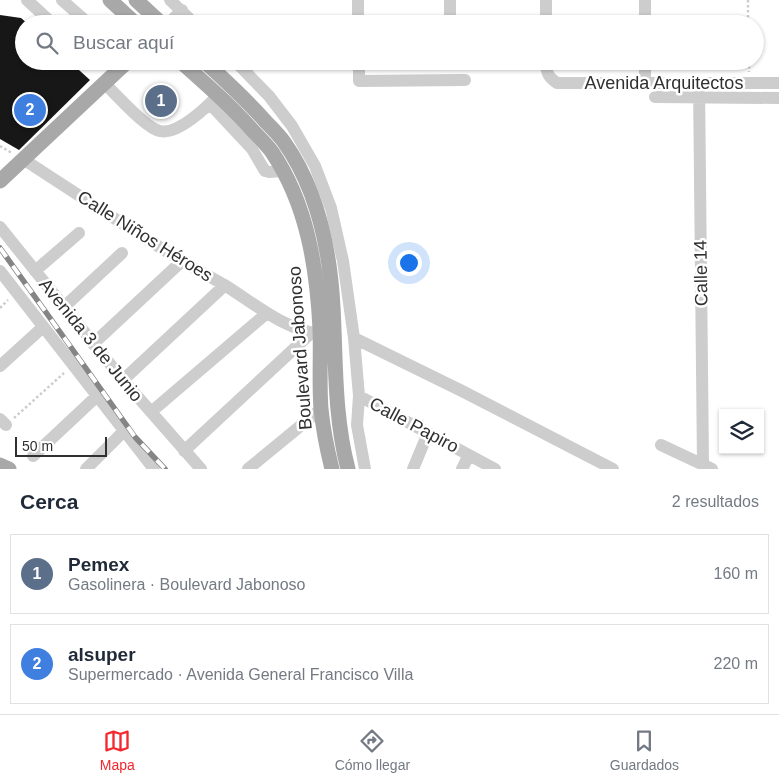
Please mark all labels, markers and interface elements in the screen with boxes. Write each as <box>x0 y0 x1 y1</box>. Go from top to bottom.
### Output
search box <box>15 15 764 70</box>
icon: search <box>33 29 61 57</box>
text: Buscar aquí <box>73 32 174 53</box>
street label: Avenida Arquitectos <box>585 73 743 93</box>
pin: 1 <box>145 82 177 120</box>
pin: 2 <box>14 91 46 129</box>
street label: Calle Niños Héroes <box>74 186 216 286</box>
street label: Calle 14 <box>690 240 712 306</box>
your location <box>396 250 422 276</box>
street label: Boulevard Jabonoso <box>284 265 316 431</box>
street label: Avenida 3 de Junio <box>35 274 147 406</box>
street label: Calle Papiro <box>366 393 462 457</box>
map controls <box>719 409 764 454</box>
button: layers <box>719 409 764 454</box>
scale bar <box>15 434 108 457</box>
text: 50 m <box>22 438 53 454</box>
text: Cerca <box>20 490 78 513</box>
text: 2 resultados <box>672 493 759 510</box>
text: Pemex <box>68 554 129 575</box>
text: 1 <box>33 565 41 582</box>
text: 160 m <box>714 565 758 582</box>
text: Gasolinera · Boulevard Jabonoso <box>68 576 305 593</box>
text: alsuper <box>68 644 136 665</box>
text: 2 <box>33 655 41 672</box>
text: 220 m <box>714 655 758 672</box>
text: Supermercado · Avenida General Francisco Villa <box>68 666 413 683</box>
tab: Mapa <box>100 727 135 773</box>
tab: Cómo llegar <box>335 727 410 773</box>
tab: Guardados <box>610 727 679 773</box>

